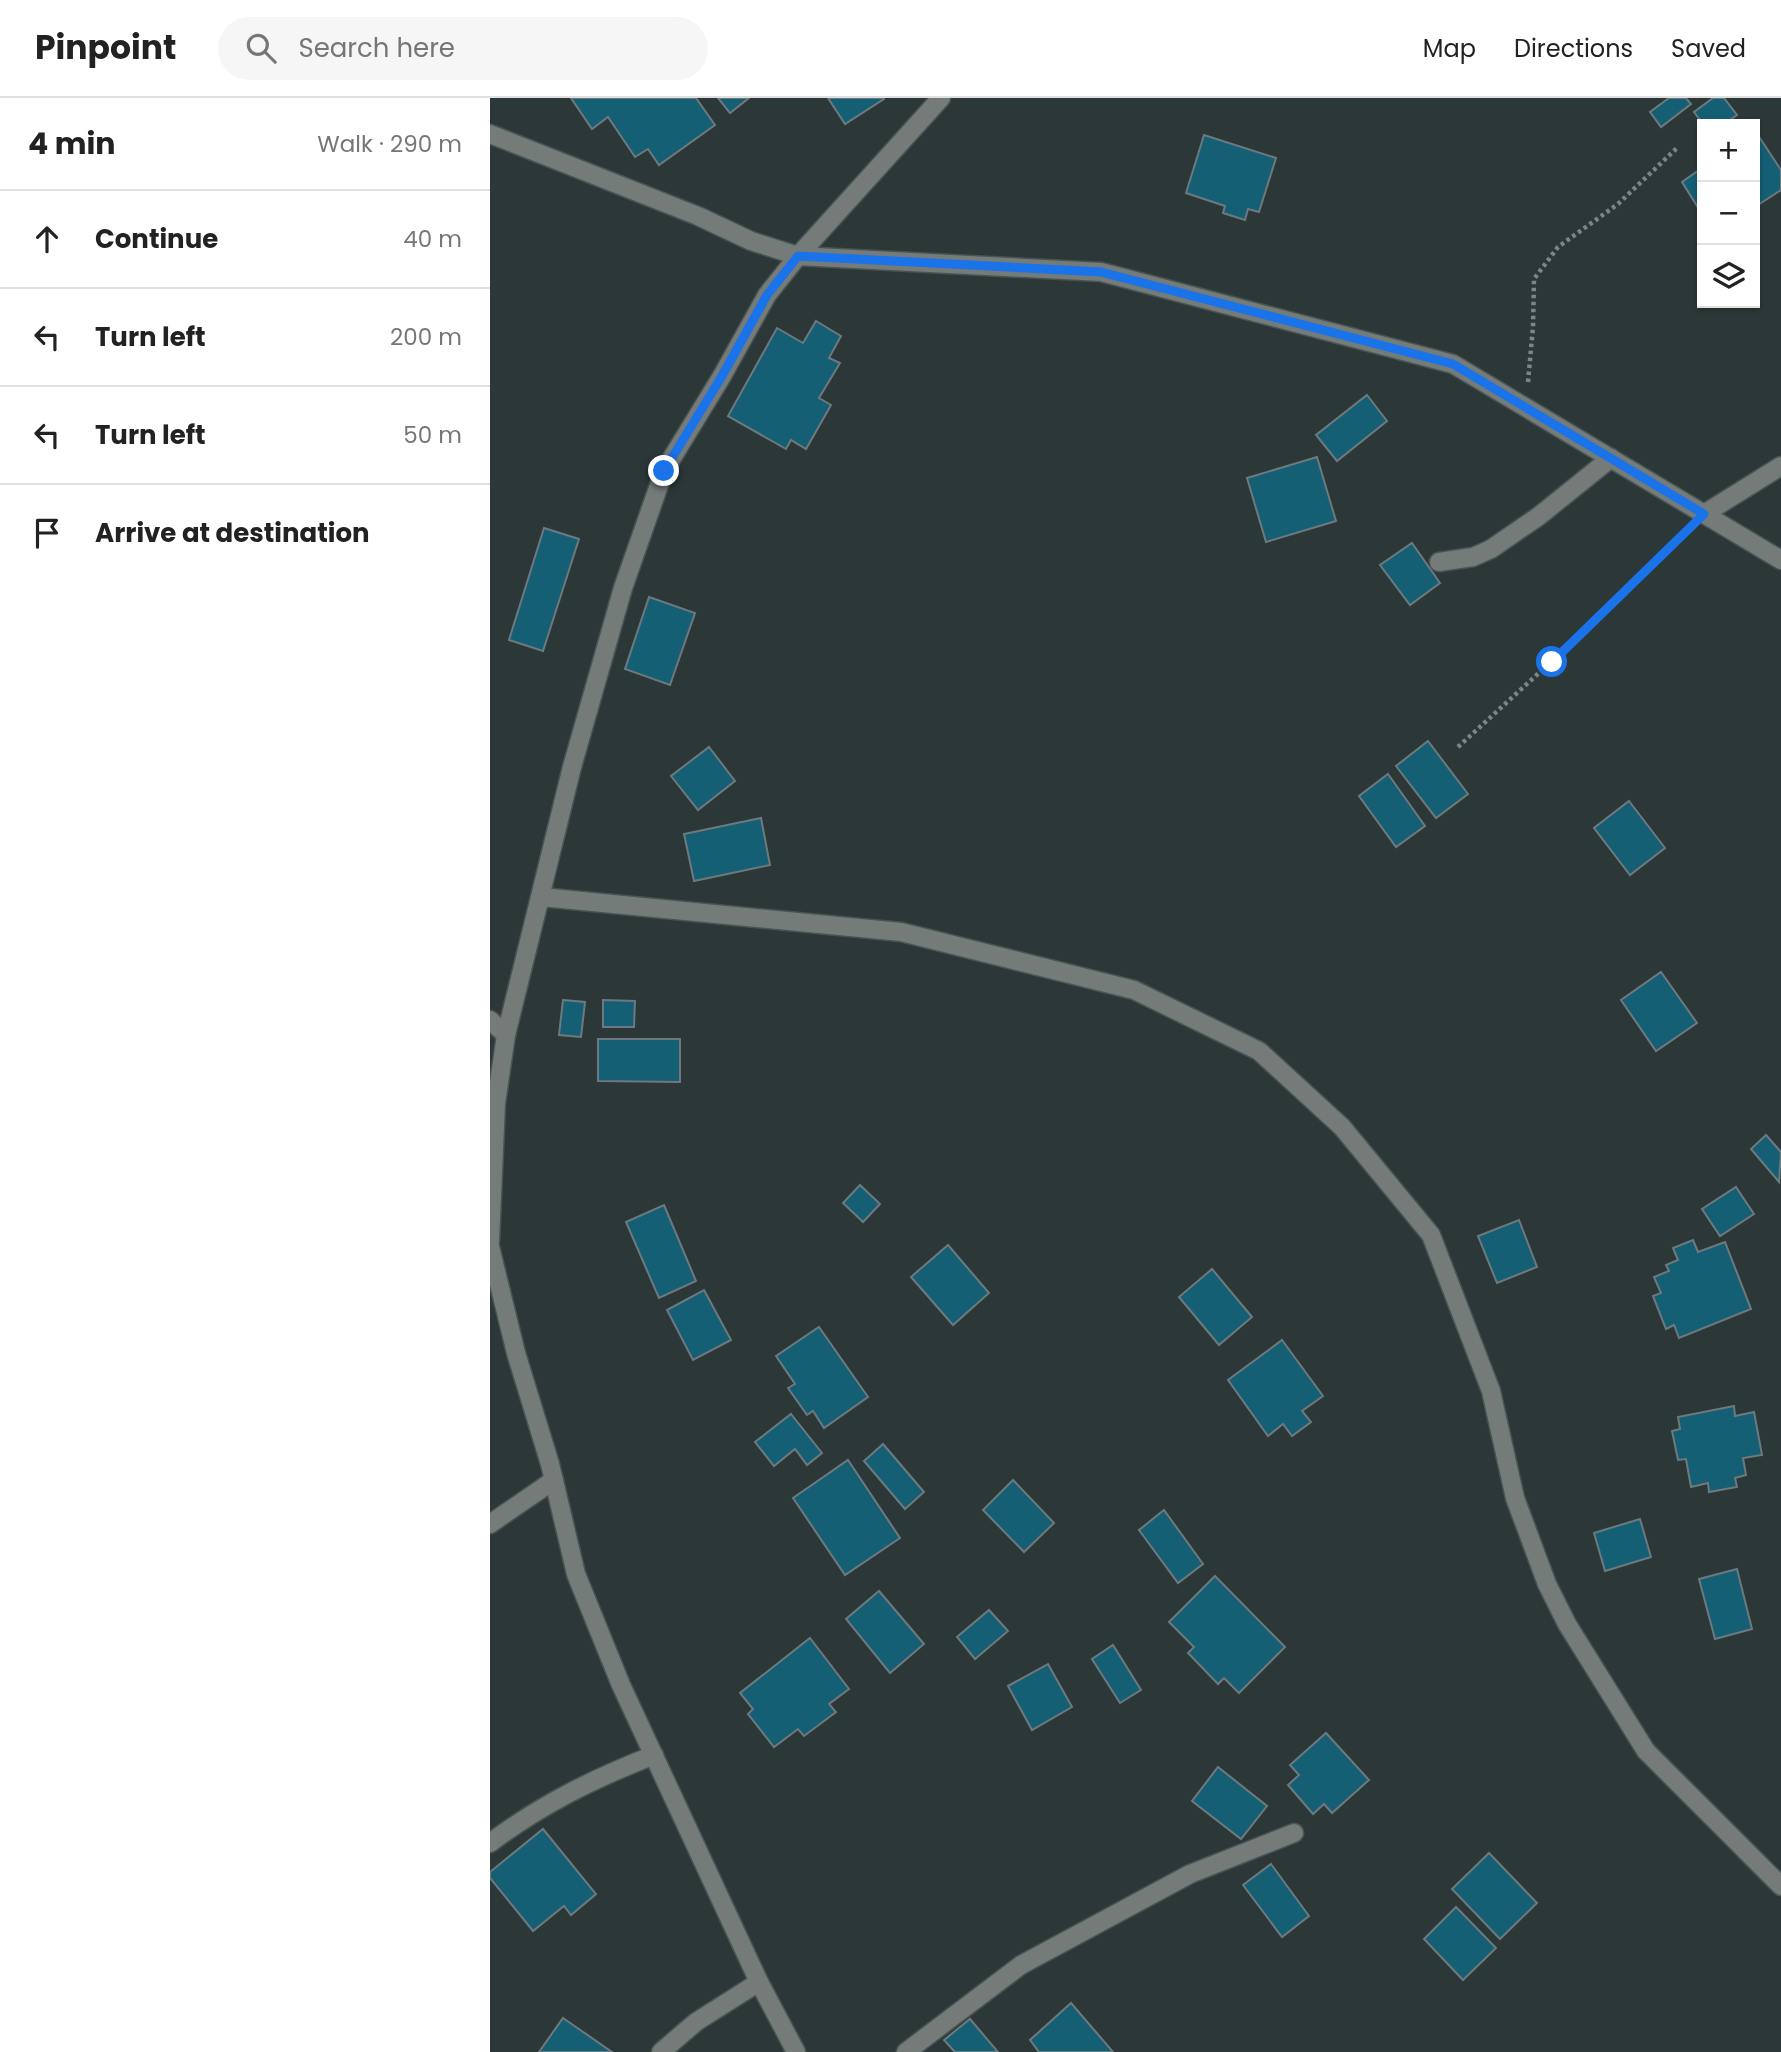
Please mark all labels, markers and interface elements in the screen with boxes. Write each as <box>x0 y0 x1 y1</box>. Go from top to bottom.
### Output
search box <box>218 17 708 80</box>
text: Pinpoint <box>35 24 176 71</box>
icon: search <box>242 29 280 67</box>
text: Search here <box>298 30 455 66</box>
text: Map <box>1423 32 1476 65</box>
text: Directions <box>1514 32 1633 65</box>
text: Saved <box>1671 32 1746 65</box>
map controls <box>1697 119 1760 308</box>
button: + <box>1697 119 1760 182</box>
text: 4 min <box>28 122 116 165</box>
text: Walk · 290 m <box>317 128 462 160</box>
button: − <box>1697 182 1760 245</box>
icon: ahead <box>28 220 66 258</box>
text: Continue <box>95 221 218 257</box>
text: 40 m <box>403 223 462 255</box>
button: layers <box>1697 245 1760 308</box>
icon: left <box>28 318 66 356</box>
text: Turn left <box>95 319 206 355</box>
text: 200 m <box>390 321 462 353</box>
icon: left <box>28 416 66 454</box>
text: Turn left <box>95 417 206 453</box>
text: 50 m <box>403 419 462 451</box>
route end <box>648 455 679 486</box>
icon: arrive <box>28 514 66 552</box>
text: Arrive at destination <box>95 515 370 551</box>
route start <box>1536 646 1567 677</box>

